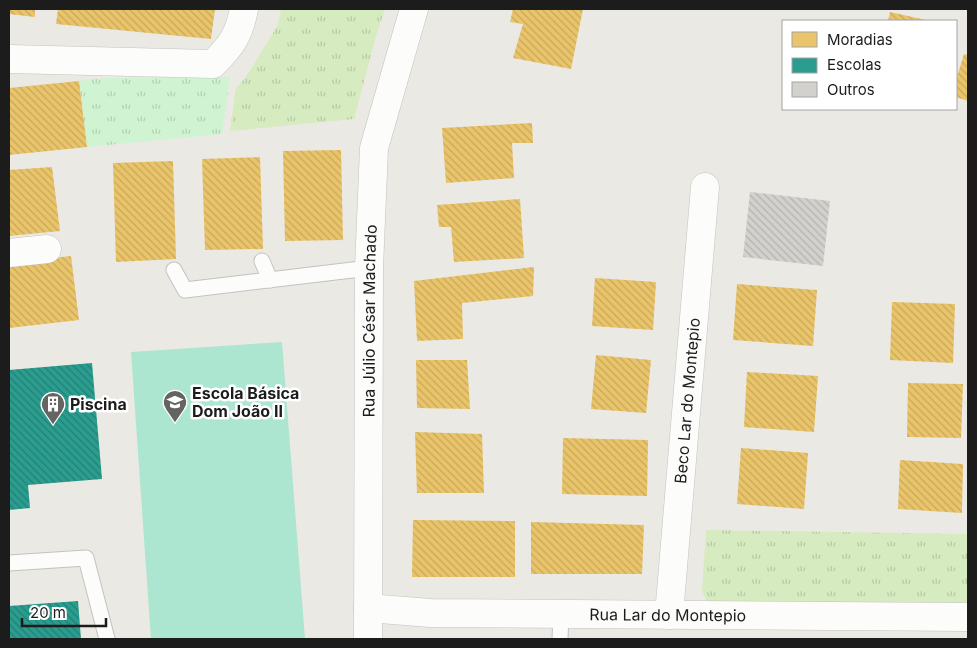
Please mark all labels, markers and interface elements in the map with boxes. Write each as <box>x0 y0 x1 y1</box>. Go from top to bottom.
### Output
legend <box>782 20 957 110</box>
text: Moradias <box>827 30 893 49</box>
text: Escolas <box>827 55 882 74</box>
text: Outros <box>827 80 875 99</box>
street label: Rua Júlio César Machado <box>359 224 381 418</box>
street label: Beco Lar do Montepio <box>670 317 704 485</box>
place label: Escola Básica Dom João II <box>192 383 299 421</box>
school or university icon: Escola Básica Dom João II <box>162 389 188 423</box>
building icon: Piscina <box>40 391 66 425</box>
place label: Piscina <box>70 394 127 414</box>
scale bar <box>22 596 106 628</box>
text: 20 m <box>30 603 66 622</box>
street label: Rua Lar do Montepio <box>589 604 746 625</box>

